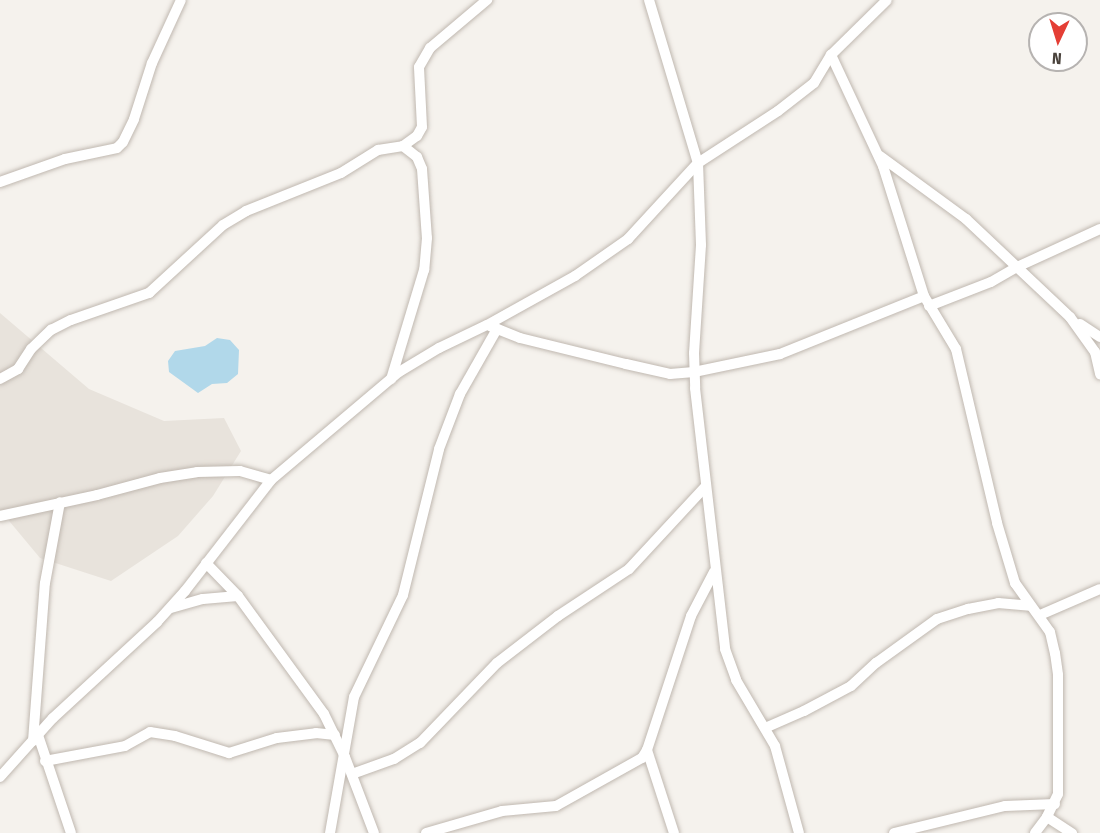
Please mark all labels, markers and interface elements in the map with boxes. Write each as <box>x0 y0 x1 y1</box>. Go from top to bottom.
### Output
north arrow <box>1028 12 1088 72</box>
text: N <box>1051 49 1062 68</box>

